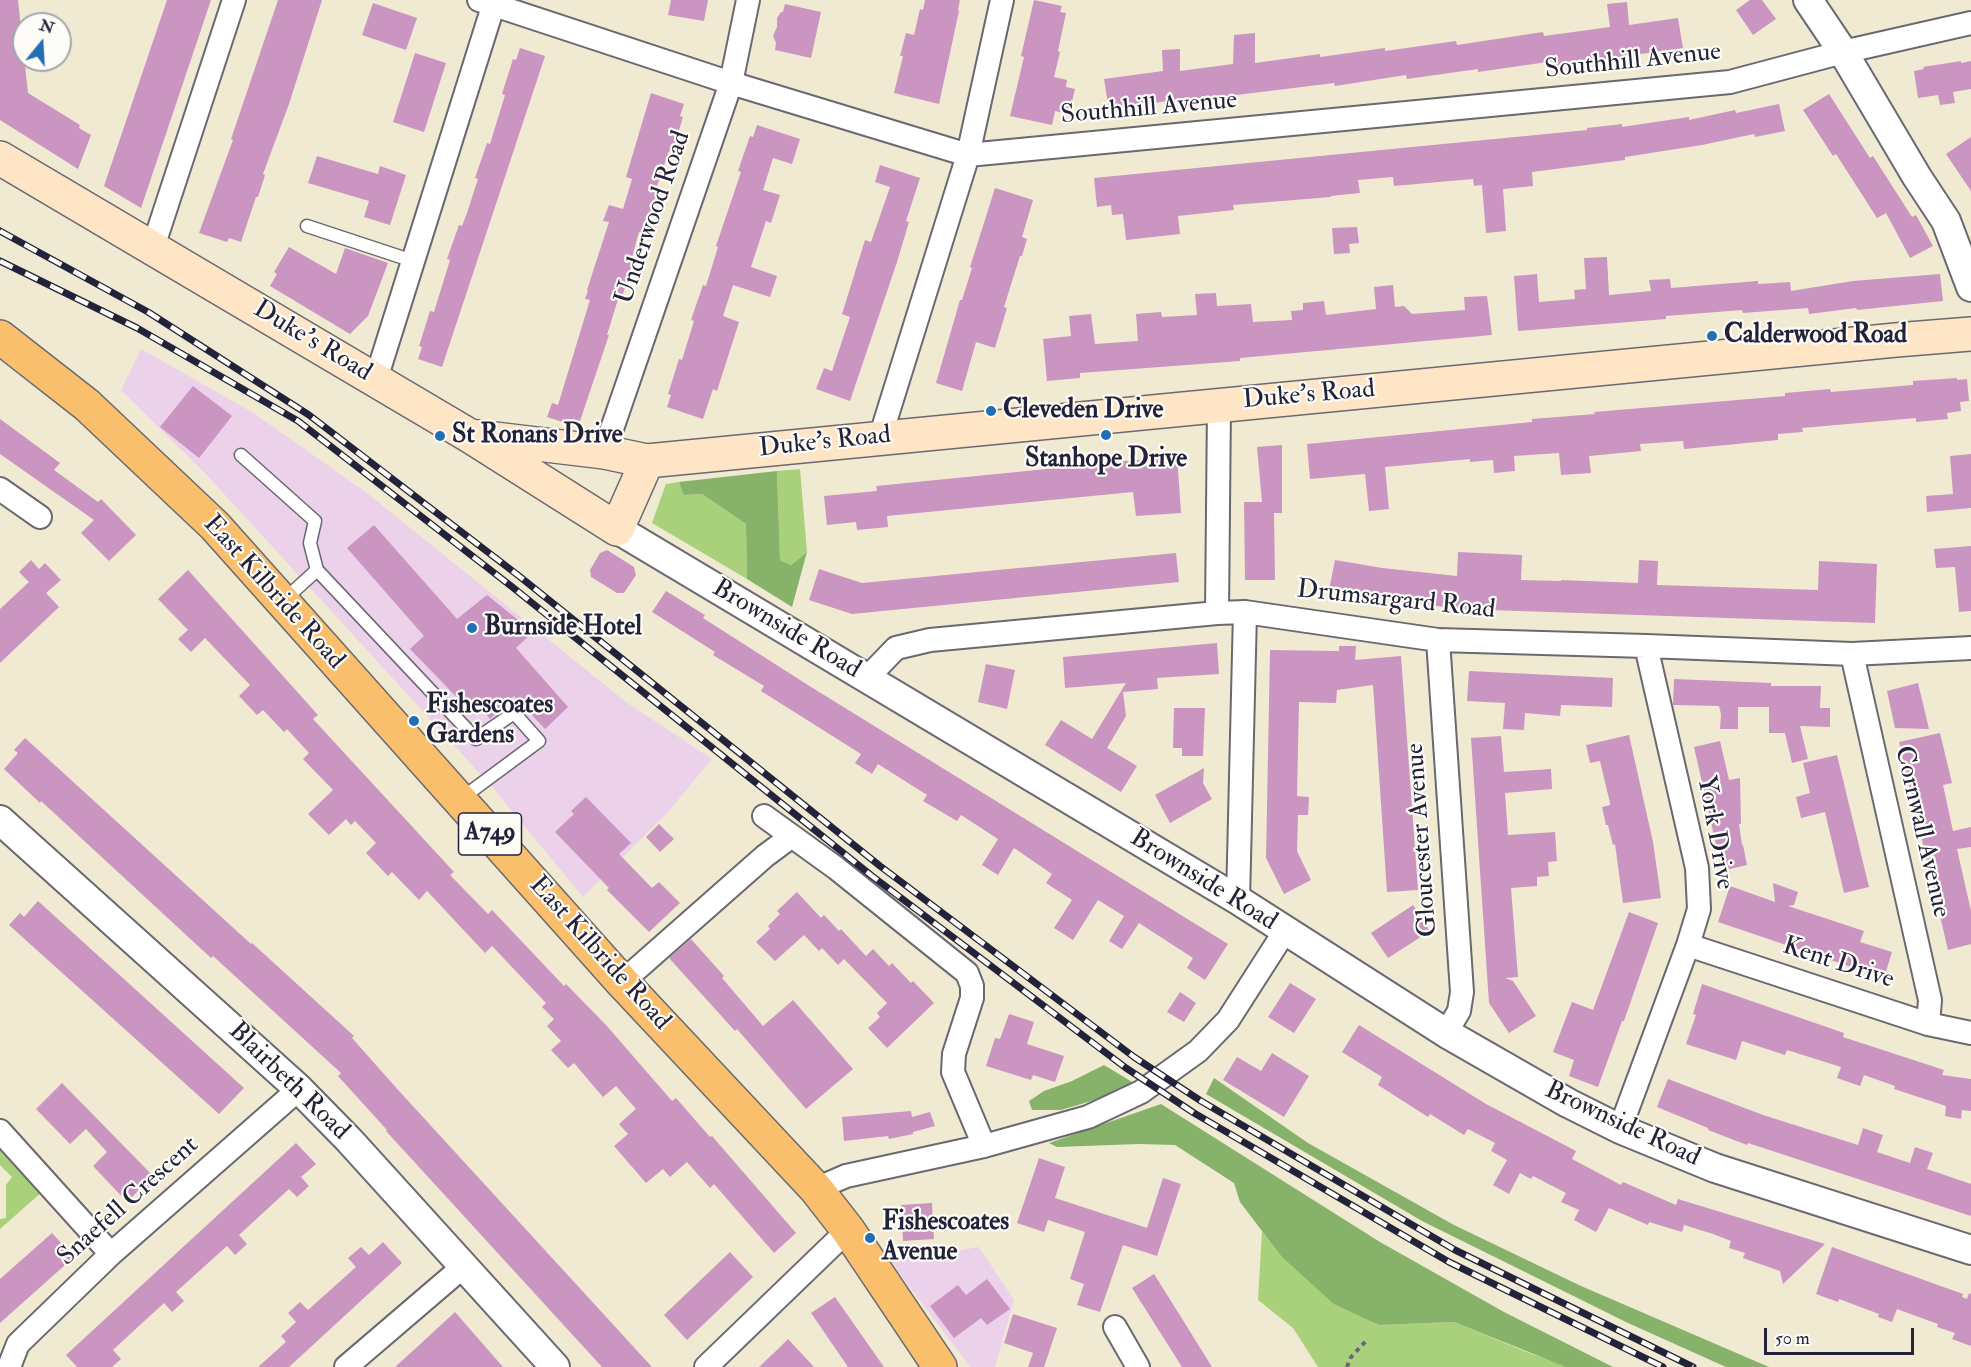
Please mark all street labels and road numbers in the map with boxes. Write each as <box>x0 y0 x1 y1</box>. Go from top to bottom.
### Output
street label: Southhill Avenue <box>1543 37 1723 87</box>
street label: Southhill Avenue <box>1059 86 1239 132</box>
street label: Underwood Road <box>610 127 698 309</box>
street label: Duke's Road <box>247 295 377 389</box>
street label: Duke's Road <box>1242 375 1376 417</box>
street label: Duke's Road <box>757 421 893 465</box>
street label: East Kilbride Road <box>196 510 350 676</box>
street label: Brownside Road <box>706 573 866 687</box>
street label: Drumsargard Road <box>1295 575 1497 627</box>
street label: Gloucester Avenue <box>1401 742 1445 938</box>
street label: Cornwall Avenue <box>1886 743 1956 921</box>
street label: York Drive <box>1689 774 1739 892</box>
road number: A749 <box>458 813 522 855</box>
street label: Brownside Road <box>1124 823 1282 939</box>
street label: East Kilbride Road <box>522 871 676 1037</box>
street label: Kent Drive <box>1778 931 1898 997</box>
street label: Blairbeth Road <box>221 1016 355 1148</box>
street label: Brownside Road <box>1540 1075 1704 1175</box>
street label: Snaefell Crescent <box>52 1131 206 1273</box>

